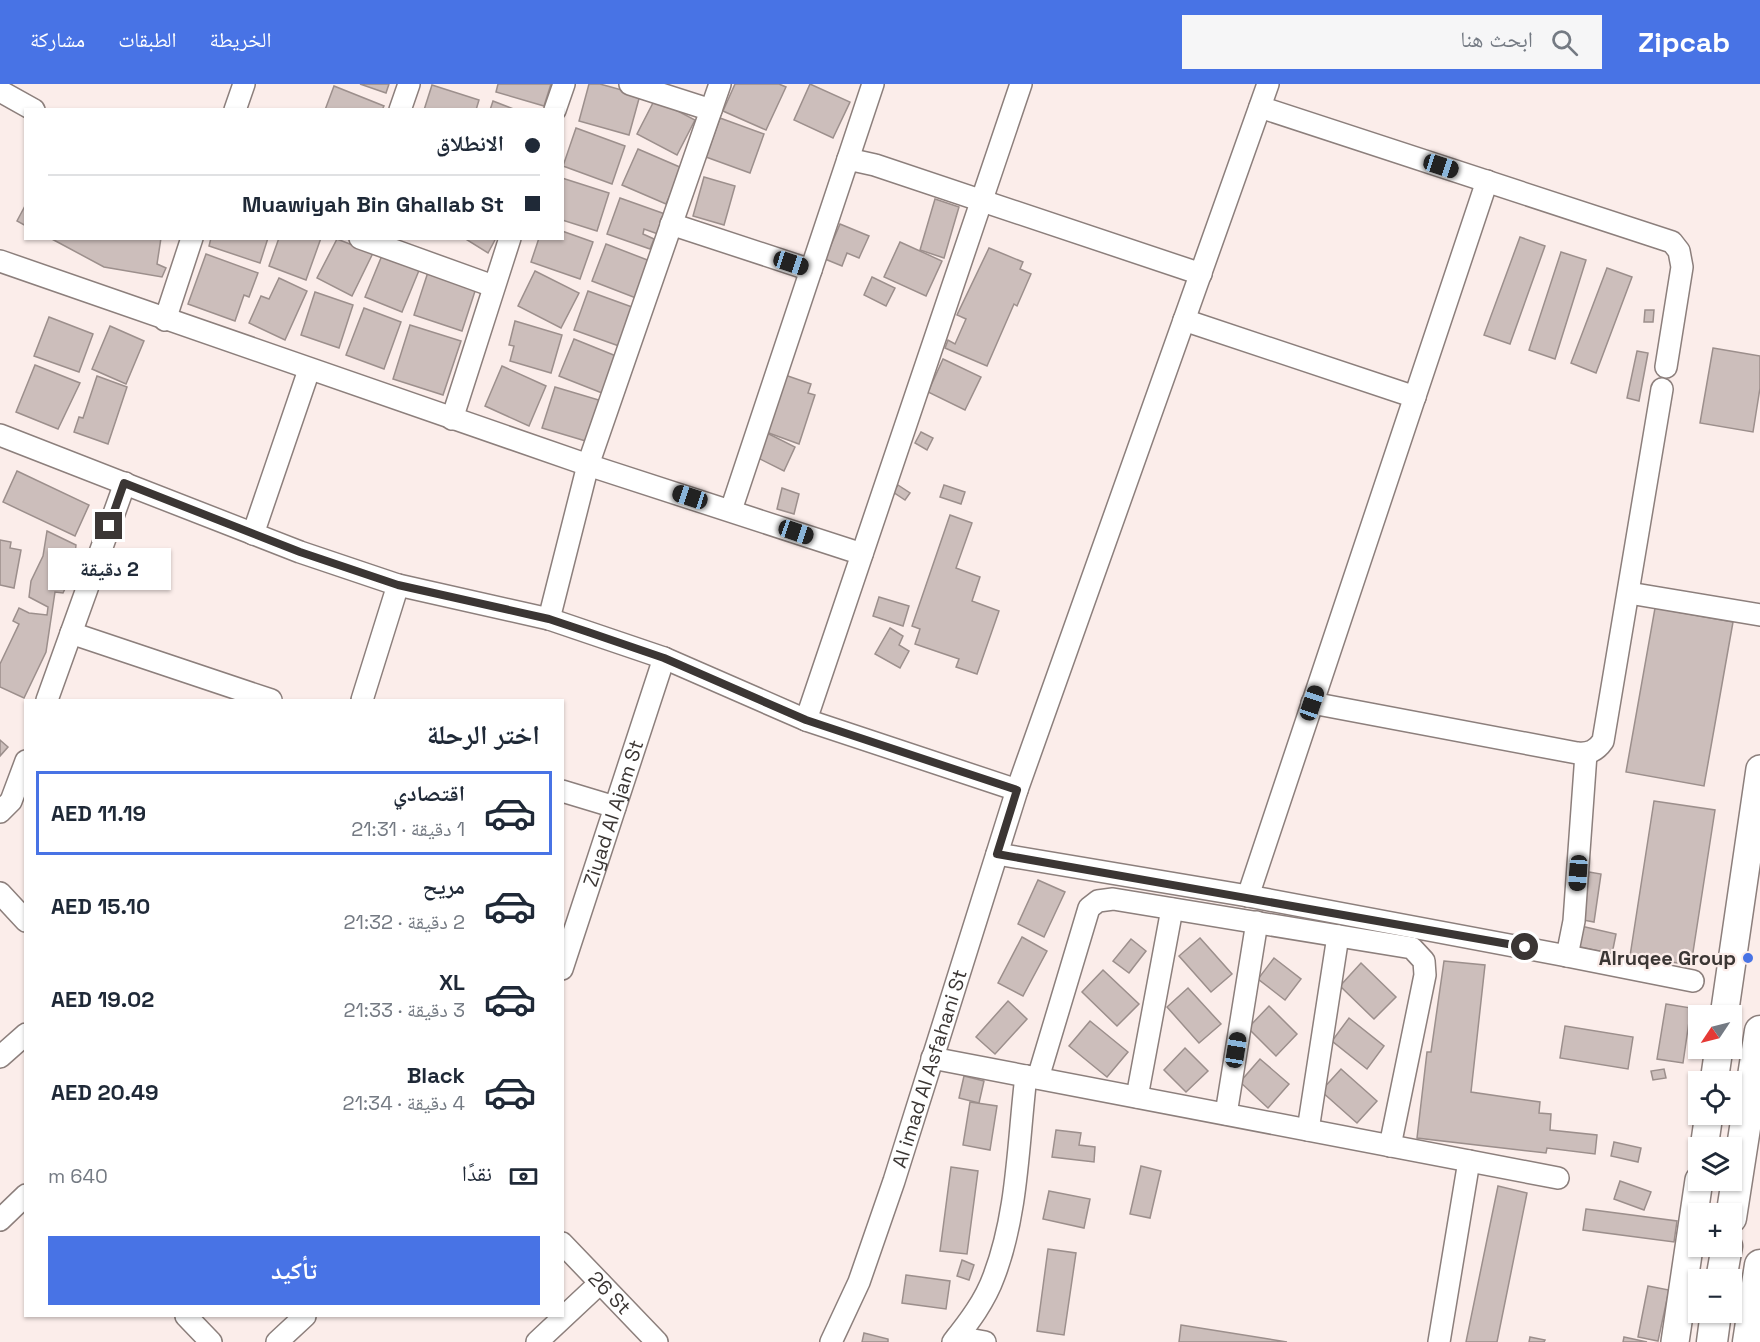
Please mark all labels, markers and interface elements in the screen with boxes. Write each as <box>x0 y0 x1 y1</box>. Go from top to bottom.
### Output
search box <box>1182 15 1602 69</box>
text: Zipcab <box>1638 24 1730 60</box>
text: ابحث هنا <box>1460 25 1533 53</box>
text: مشاركة <box>30 26 85 53</box>
text: الطبقات <box>118 26 177 53</box>
text: الخريطة <box>210 26 271 53</box>
icon: search <box>1548 26 1581 59</box>
text: الانطلاق <box>436 129 504 157</box>
car <box>1421 152 1461 180</box>
text: Muawiyah Bin Ghallab St <box>242 190 504 218</box>
car <box>771 249 811 277</box>
car <box>670 483 710 511</box>
route end <box>95 512 122 539</box>
car <box>776 518 816 546</box>
callout: 2 دقيقة <box>48 547 170 589</box>
text: 2 دقيقة <box>80 556 139 582</box>
car <box>1298 683 1326 723</box>
text: اختر الرحلة <box>427 717 540 752</box>
street label: Ziyad Al Ajam St <box>577 736 649 890</box>
text: اقتصادي <box>393 779 465 807</box>
icon: car <box>483 786 537 840</box>
text: AED 11.19 <box>51 799 146 827</box>
text: 1 دقيقة · 21:31 <box>351 816 465 842</box>
car <box>1568 854 1588 892</box>
text: مريح <box>422 872 465 900</box>
icon: car <box>483 879 537 933</box>
text: AED 15.10 <box>51 892 150 920</box>
text: 2 دقيقة · 21:32 <box>343 909 465 935</box>
route start <box>1511 933 1538 960</box>
place label: Alruqee Group <box>1599 945 1736 971</box>
marker: Alruqee Group <box>1741 951 1755 965</box>
street label: Al imad Al Asfahani St <box>886 966 973 1171</box>
text: XL <box>439 968 465 996</box>
icon: car <box>483 972 537 1026</box>
text: AED 19.02 <box>51 985 154 1013</box>
text: 3 دقيقة · 21:33 <box>343 997 465 1023</box>
north arrow <box>1688 1005 1742 1059</box>
map controls <box>1688 1005 1742 1323</box>
car <box>1224 1031 1248 1069</box>
text: Black <box>407 1061 465 1089</box>
icon: car <box>483 1065 537 1119</box>
button: locate <box>1688 1071 1742 1125</box>
text: AED 20.49 <box>51 1078 159 1106</box>
text: 4 دقيقة · 21:34 <box>343 1090 465 1116</box>
button: layers <box>1688 1137 1742 1191</box>
text: نقدًا <box>462 1159 492 1187</box>
icon: cash <box>507 1160 540 1193</box>
text: 640 m <box>48 1163 108 1189</box>
button: + <box>1688 1203 1742 1257</box>
button: تأكيد <box>48 1236 540 1305</box>
street label: 26 St <box>583 1265 637 1320</box>
button: − <box>1688 1269 1742 1323</box>

